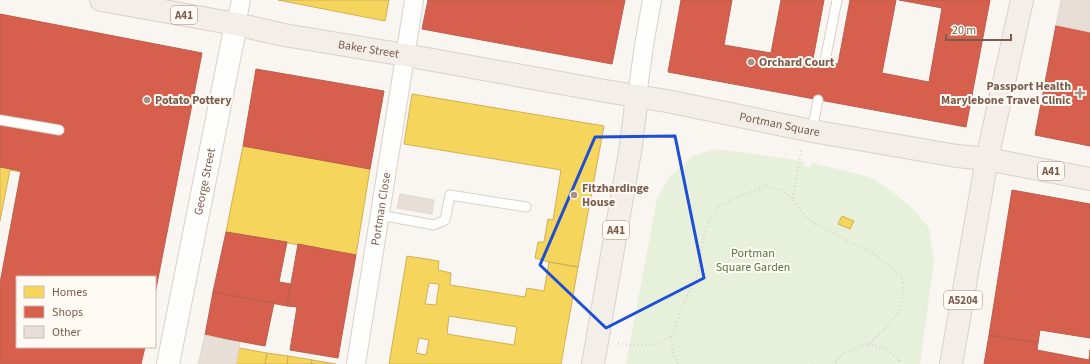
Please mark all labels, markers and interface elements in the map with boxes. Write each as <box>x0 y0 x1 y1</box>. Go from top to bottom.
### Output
road number: A41 <box>171 6 197 24</box>
scale bar <box>946 16 1011 42</box>
text: 20 m <box>952 22 976 39</box>
street label: Baker Street <box>337 36 400 62</box>
place label: Orchard Court <box>759 54 835 71</box>
marker: Orchard Court <box>746 57 756 67</box>
place label: Passport Health Marylebone Travel Clinic <box>941 78 1071 109</box>
marker: Passport Health Marylebone Travel Clinic <box>1074 87 1086 99</box>
place label: Potato Pottery <box>155 92 232 109</box>
marker: Potato Pottery <box>142 95 152 105</box>
street label: Portman Square <box>738 108 821 141</box>
street label: George Street <box>189 146 220 217</box>
road number: A41 <box>1038 162 1064 180</box>
street label: Portman Close <box>367 171 395 247</box>
place label: Fitzhardinge House <box>582 180 649 211</box>
marker: Fitzhardinge House <box>569 190 579 200</box>
road number: A41 <box>603 221 629 239</box>
park label: Portman Square Garden <box>716 245 790 276</box>
legend <box>16 276 156 348</box>
text: Homes <box>52 284 87 301</box>
road number: A5204 <box>944 291 982 309</box>
text: Shops <box>52 304 83 321</box>
text: Other <box>52 324 82 341</box>

